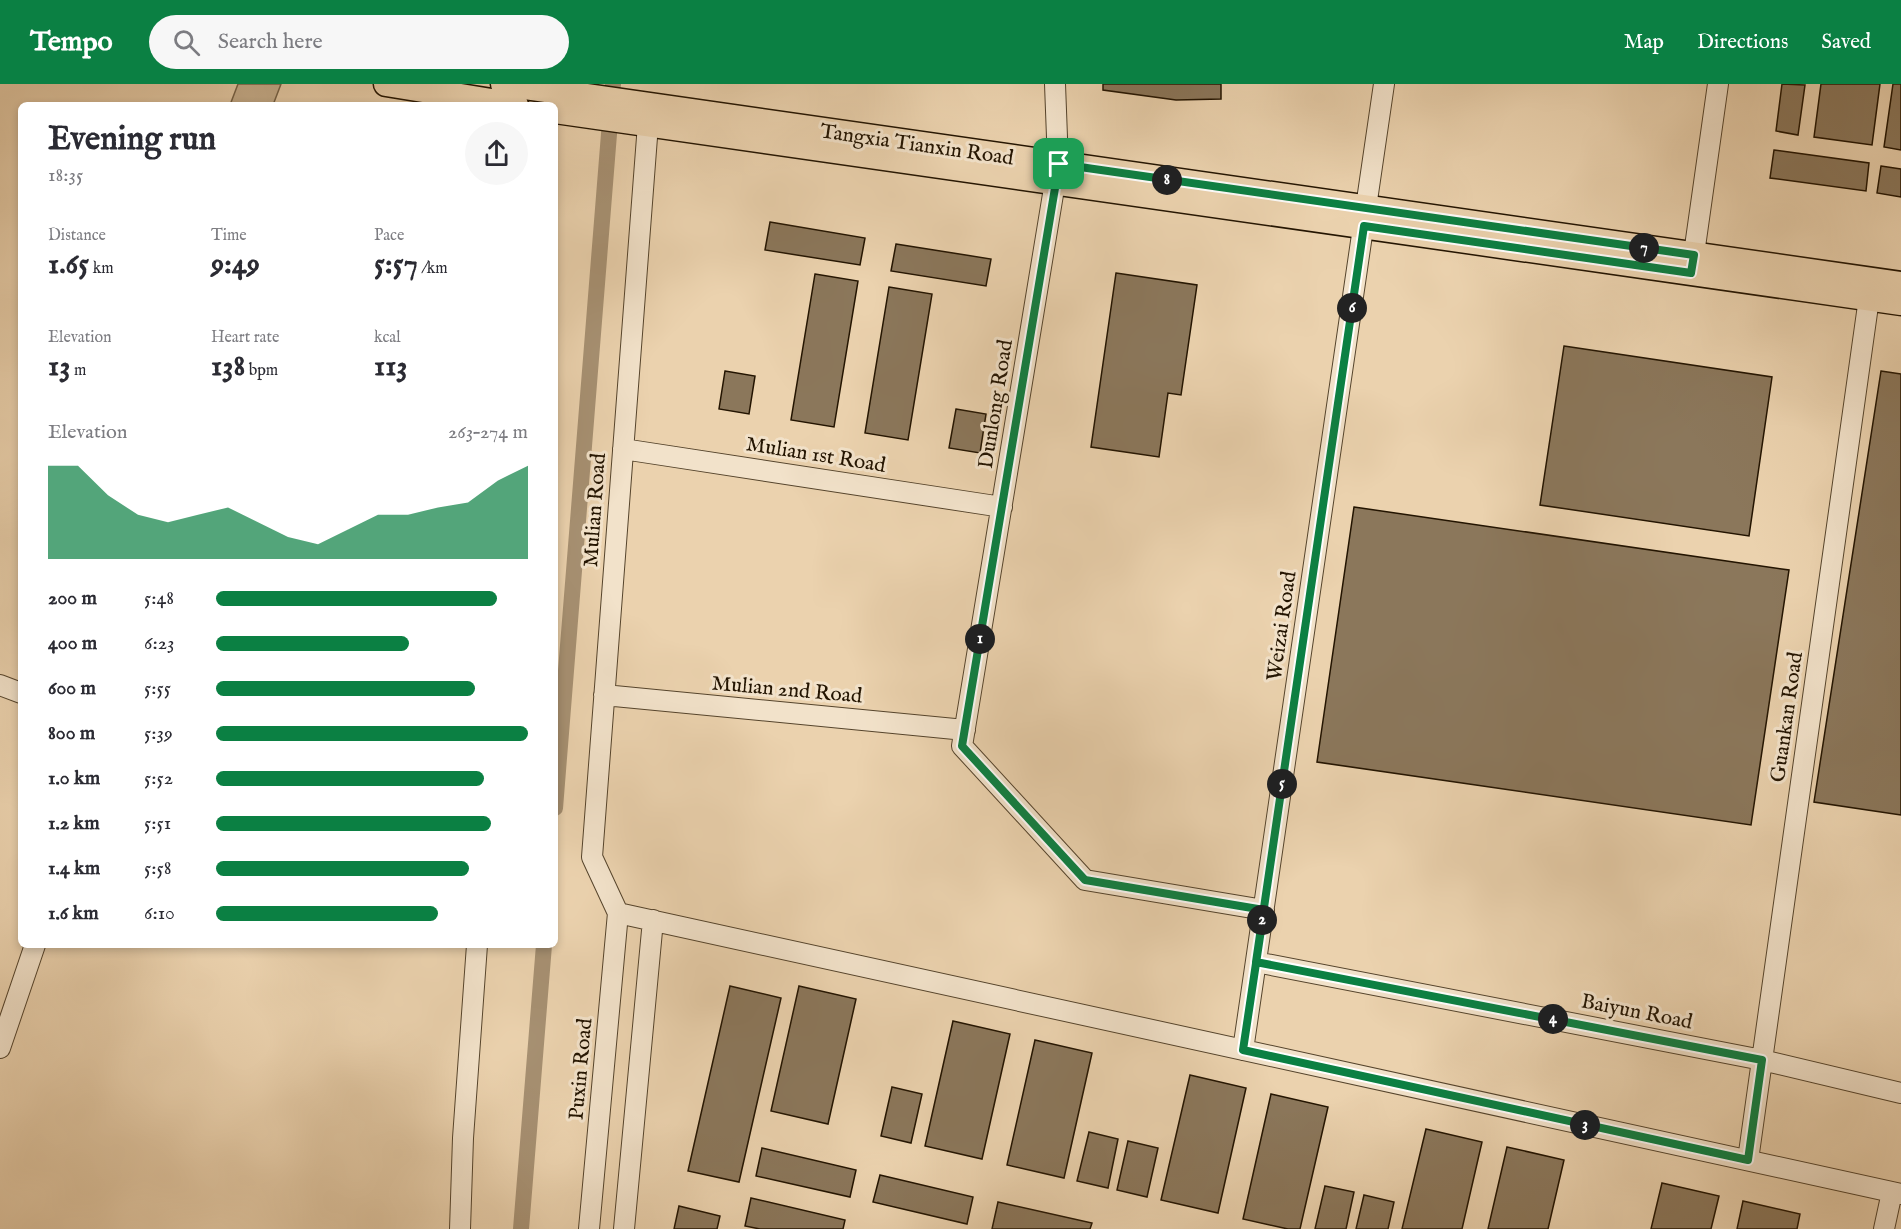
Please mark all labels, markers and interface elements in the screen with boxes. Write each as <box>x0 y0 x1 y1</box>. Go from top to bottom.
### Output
search box <box>149 15 569 69</box>
text: Tempo <box>30 25 113 60</box>
icon: search <box>170 26 203 59</box>
text: Search here <box>218 28 323 56</box>
text: Map <box>1624 29 1664 56</box>
text: Directions <box>1697 29 1788 56</box>
text: Saved <box>1821 29 1871 56</box>
text: Evening run <box>48 119 216 161</box>
street label: Tangxia Tianxin Road <box>818 119 1016 173</box>
button: share <box>465 122 528 185</box>
pin <box>1033 138 1084 189</box>
icon: arrive <box>1042 147 1075 180</box>
text: 18:35 <box>48 163 83 188</box>
pin: 8 <box>1152 165 1182 195</box>
text: 8 <box>1164 170 1170 190</box>
text: Distance <box>48 226 106 246</box>
text: Time <box>211 226 247 246</box>
text: Pace <box>374 226 404 246</box>
pin: 7 <box>1629 233 1659 263</box>
text: 7 <box>1640 238 1648 258</box>
text: 1.65 <box>48 246 89 284</box>
text: 9:49 <box>211 246 260 284</box>
text: 5:57 <box>374 246 418 284</box>
text: km <box>89 259 114 279</box>
text: /km <box>418 259 448 279</box>
pin: 6 <box>1337 293 1367 323</box>
text: 6 <box>1349 298 1355 318</box>
text: Elevation <box>48 328 111 348</box>
text: Heart rate <box>211 328 279 348</box>
text: kcal <box>374 328 401 348</box>
street label: Dunlong Road <box>973 337 1020 471</box>
text: 13 <box>48 348 70 386</box>
text: 138 <box>211 348 245 386</box>
text: 113 <box>374 348 408 386</box>
text: m <box>70 361 86 381</box>
text: bpm <box>245 361 278 381</box>
text: Elevation <box>48 420 127 445</box>
text: 263–274 m <box>448 420 528 445</box>
street label: Mulian 1st Road <box>744 431 888 480</box>
street label: Mulian Road <box>578 451 613 568</box>
street label: Weizai Road <box>1261 569 1304 683</box>
text: 200 m <box>48 586 97 611</box>
text: 5:48 <box>144 586 174 611</box>
pin: 1 <box>965 624 995 654</box>
text: 1 <box>977 629 983 649</box>
text: 400 m <box>48 631 97 656</box>
text: 6:23 <box>144 631 175 656</box>
street label: Guankan Road <box>1765 649 1810 784</box>
street label: Mulian 2nd Road <box>711 670 864 711</box>
text: 600 m <box>48 676 96 701</box>
text: 5:55 <box>144 676 171 701</box>
text: 800 m <box>48 721 95 746</box>
text: 5:39 <box>144 721 173 746</box>
text: 1.0 km <box>48 766 100 791</box>
text: 5:52 <box>144 766 173 791</box>
pin: 5 <box>1267 769 1297 799</box>
text: 5 <box>1279 774 1285 794</box>
text: 1.2 km <box>48 811 100 836</box>
text: 5:51 <box>144 811 171 836</box>
text: 1.4 km <box>48 856 100 881</box>
text: 5:58 <box>144 856 172 881</box>
text: 1.6 km <box>48 901 99 926</box>
text: 6:10 <box>144 901 175 926</box>
pin: 2 <box>1247 905 1277 935</box>
text: 2 <box>1258 910 1266 930</box>
street label: Baiyun Road <box>1579 988 1696 1037</box>
pin: 4 <box>1538 1004 1568 1034</box>
text: 4 <box>1549 1009 1557 1029</box>
street label: Puxin Road <box>564 1016 599 1121</box>
pin: 3 <box>1570 1110 1600 1140</box>
text: 3 <box>1582 1115 1588 1135</box>

